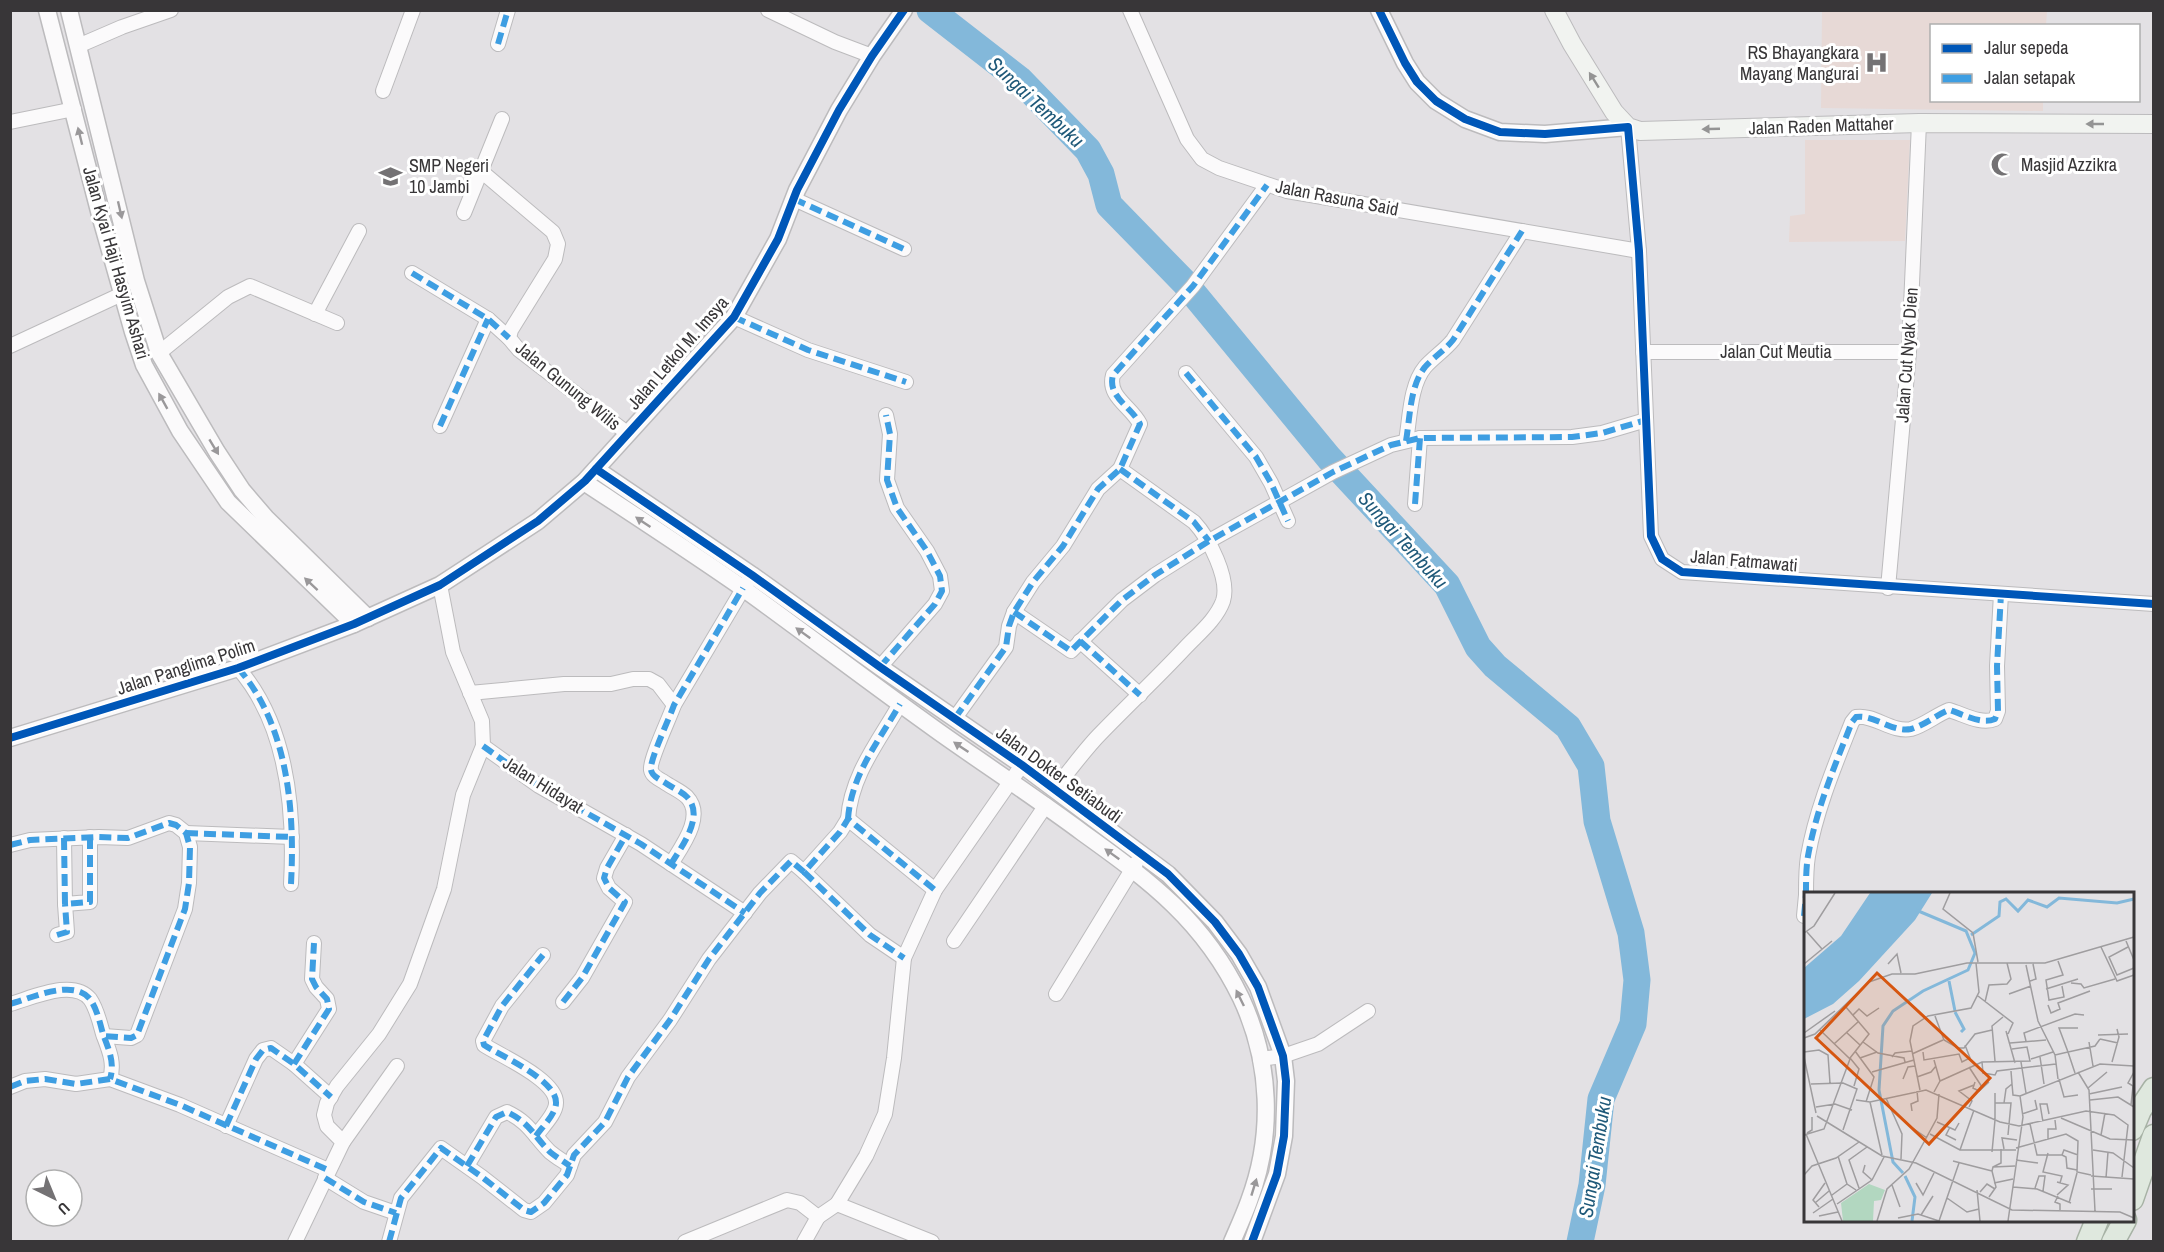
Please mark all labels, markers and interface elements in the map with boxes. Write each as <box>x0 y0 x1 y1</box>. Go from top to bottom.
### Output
legend <box>1930 24 2140 102</box>
text: Jalur sepeda <box>1984 35 2069 60</box>
place label: RS Bhayangkara Mayang Mangurai <box>1740 40 1859 86</box>
water label: Sungai Tembuku <box>982 50 1090 153</box>
hospital icon: RS Bhayangkara Mayang Mangurai <box>1864 50 1890 76</box>
text: Jalan setapak <box>1984 65 2076 90</box>
one-way arrow <box>1589 72 1600 88</box>
street label: Jalan Raden Mattaher <box>1748 110 1894 141</box>
one-way arrow <box>2086 119 2105 129</box>
one-way arrow <box>1702 124 1721 134</box>
one-way arrow <box>75 127 85 145</box>
mosque icon: Masjid Azzikra <box>1990 152 2016 178</box>
place label: Masjid Azzikra <box>2021 152 2117 177</box>
place label: SMP Negeri 10 Jambi <box>409 153 489 199</box>
school or university icon: SMP Negeri 10 Jambi <box>378 163 404 189</box>
street label: Jalan Kyai Haji Hasyim Ashari <box>77 164 156 362</box>
street label: Jalan Rasuna Said <box>1273 173 1401 222</box>
one-way arrow <box>115 200 125 219</box>
street label: Jalan Cut Nyak Dien <box>1889 287 1924 423</box>
street label: Jalan Letkol M. Imsya <box>621 291 734 415</box>
street label: Jalan Gunung Wilis <box>510 335 626 436</box>
street label: Jalan Cut Meutia <box>1720 339 1832 364</box>
one-way arrow <box>158 392 168 409</box>
one-way arrow <box>209 439 220 455</box>
water label: Sungai Tembuku <box>1352 485 1454 594</box>
one-way arrow <box>635 516 651 527</box>
street label: Jalan Fatmawati <box>1689 543 1799 578</box>
one-way arrow <box>304 577 319 591</box>
one-way arrow <box>796 627 812 639</box>
street label: Jalan Panglima Polim <box>114 632 258 701</box>
street label: Jalan Dokter Setiabudi <box>991 720 1127 829</box>
one-way arrow <box>953 742 969 753</box>
street label: Jalan Hidayat <box>498 750 588 819</box>
one-way arrow <box>1105 848 1120 860</box>
inset map <box>1804 892 2134 1222</box>
one-way arrow <box>1236 989 1245 1006</box>
water label: Sungai Tembuku <box>1572 1094 1617 1219</box>
north arrow <box>24 1168 84 1228</box>
one-way arrow <box>1250 1178 1259 1196</box>
text: U <box>53 1198 75 1220</box>

